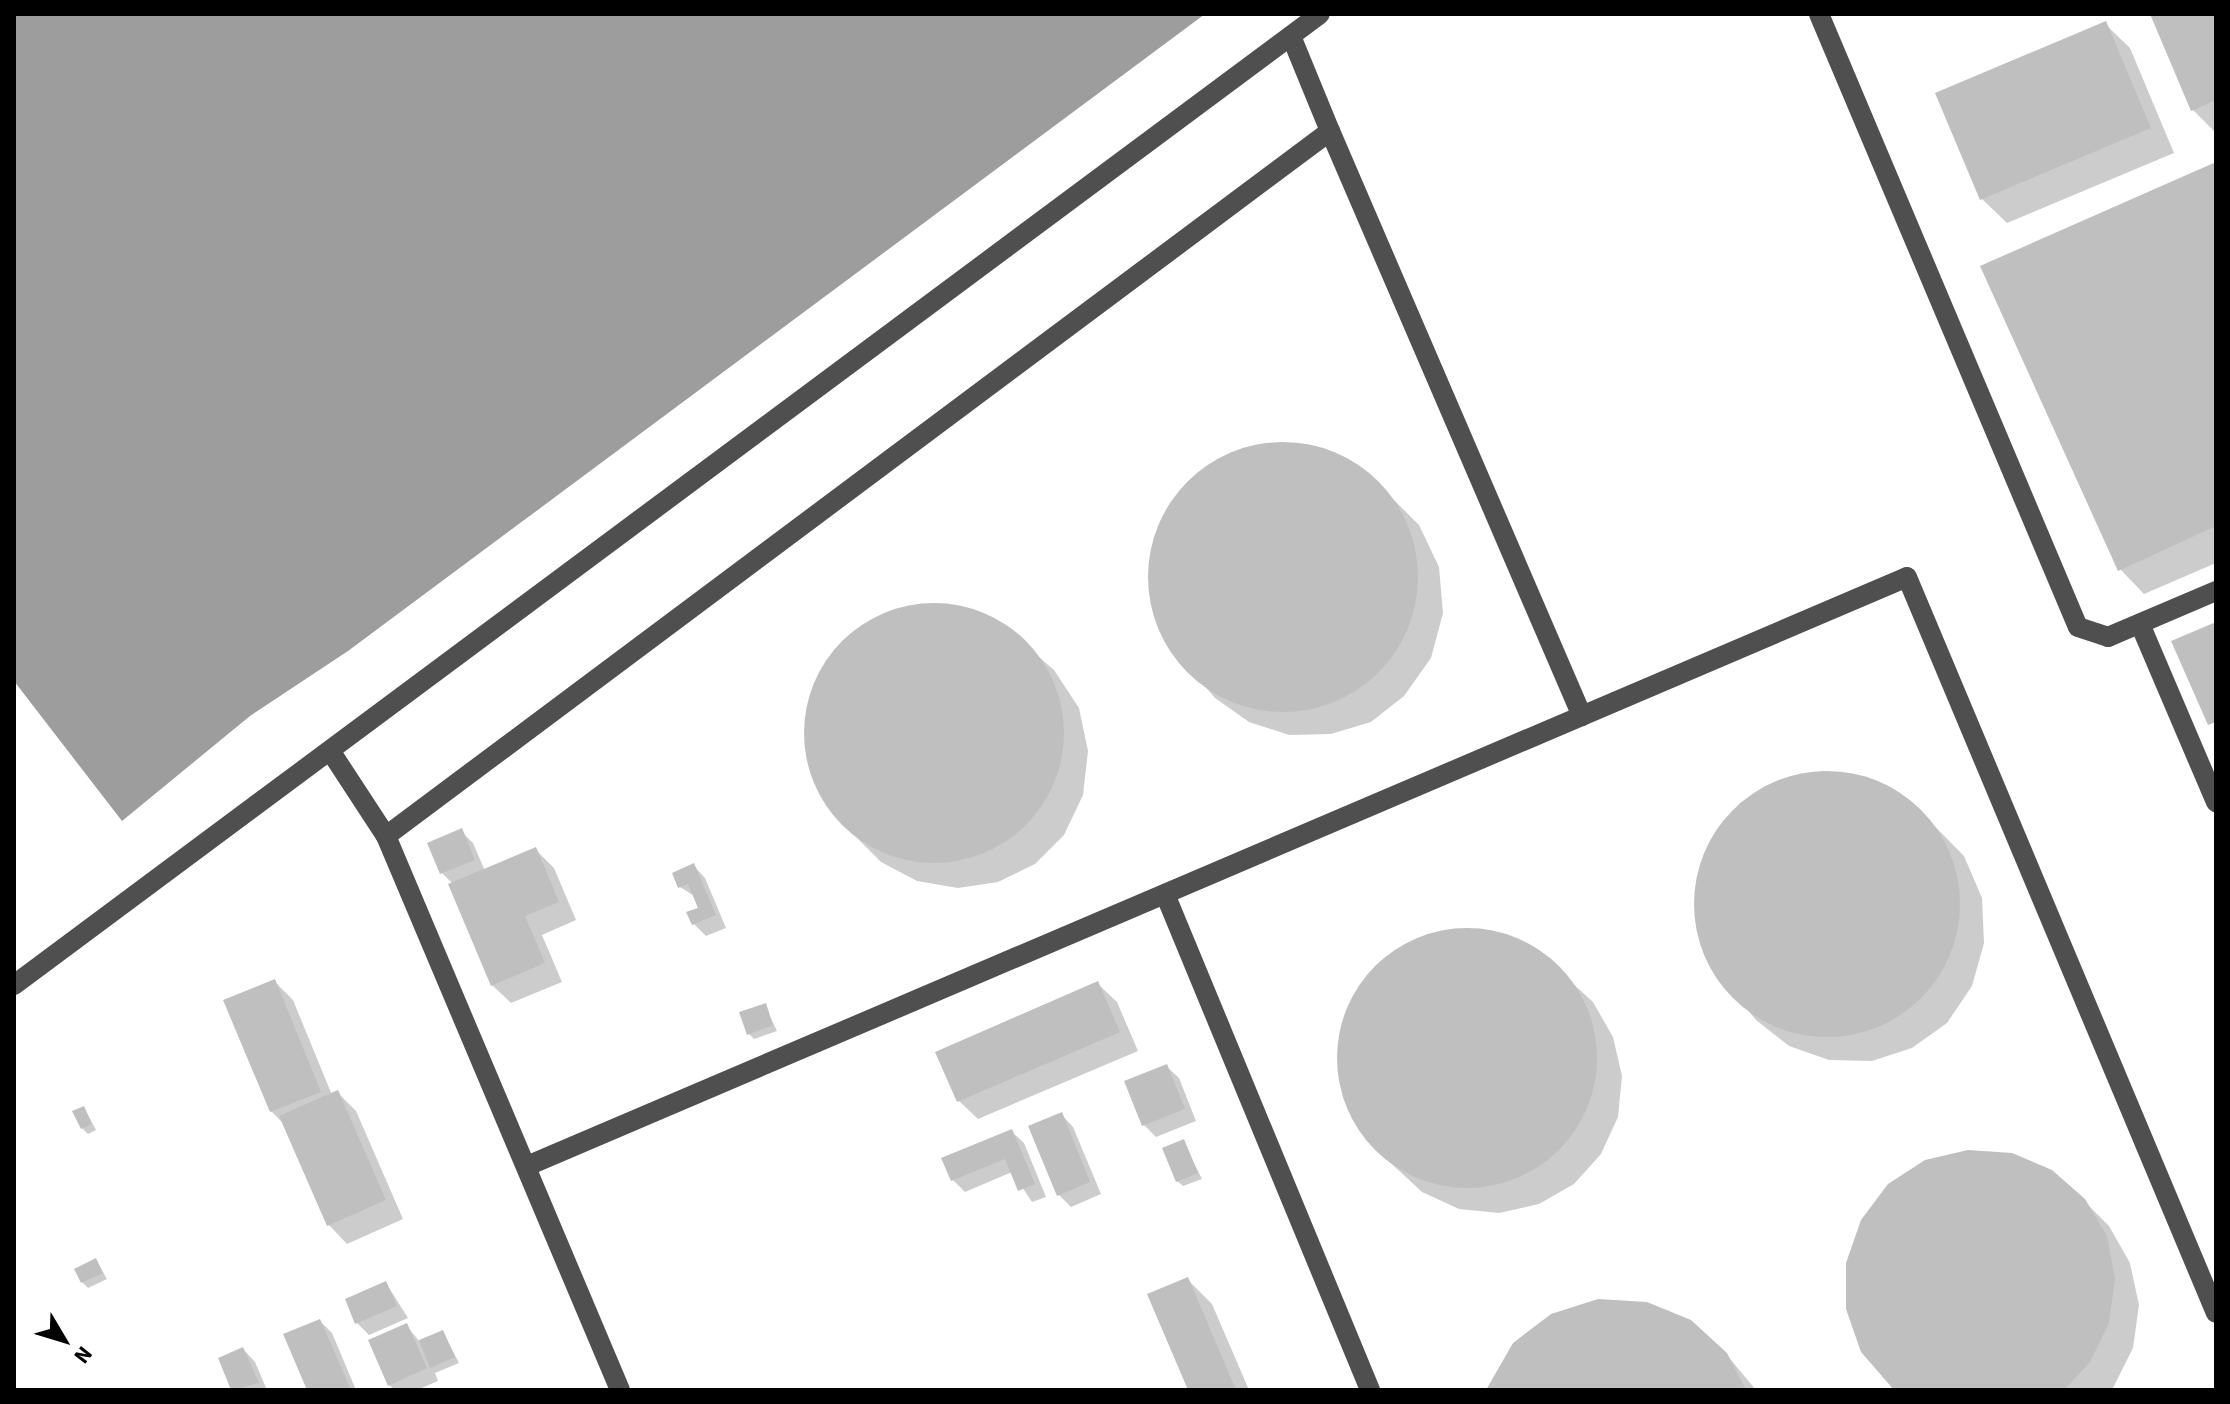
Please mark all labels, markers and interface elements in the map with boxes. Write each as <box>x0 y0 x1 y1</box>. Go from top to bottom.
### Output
north arrow <box>24 1300 104 1380</box>
text: N <box>66 1339 100 1370</box>

